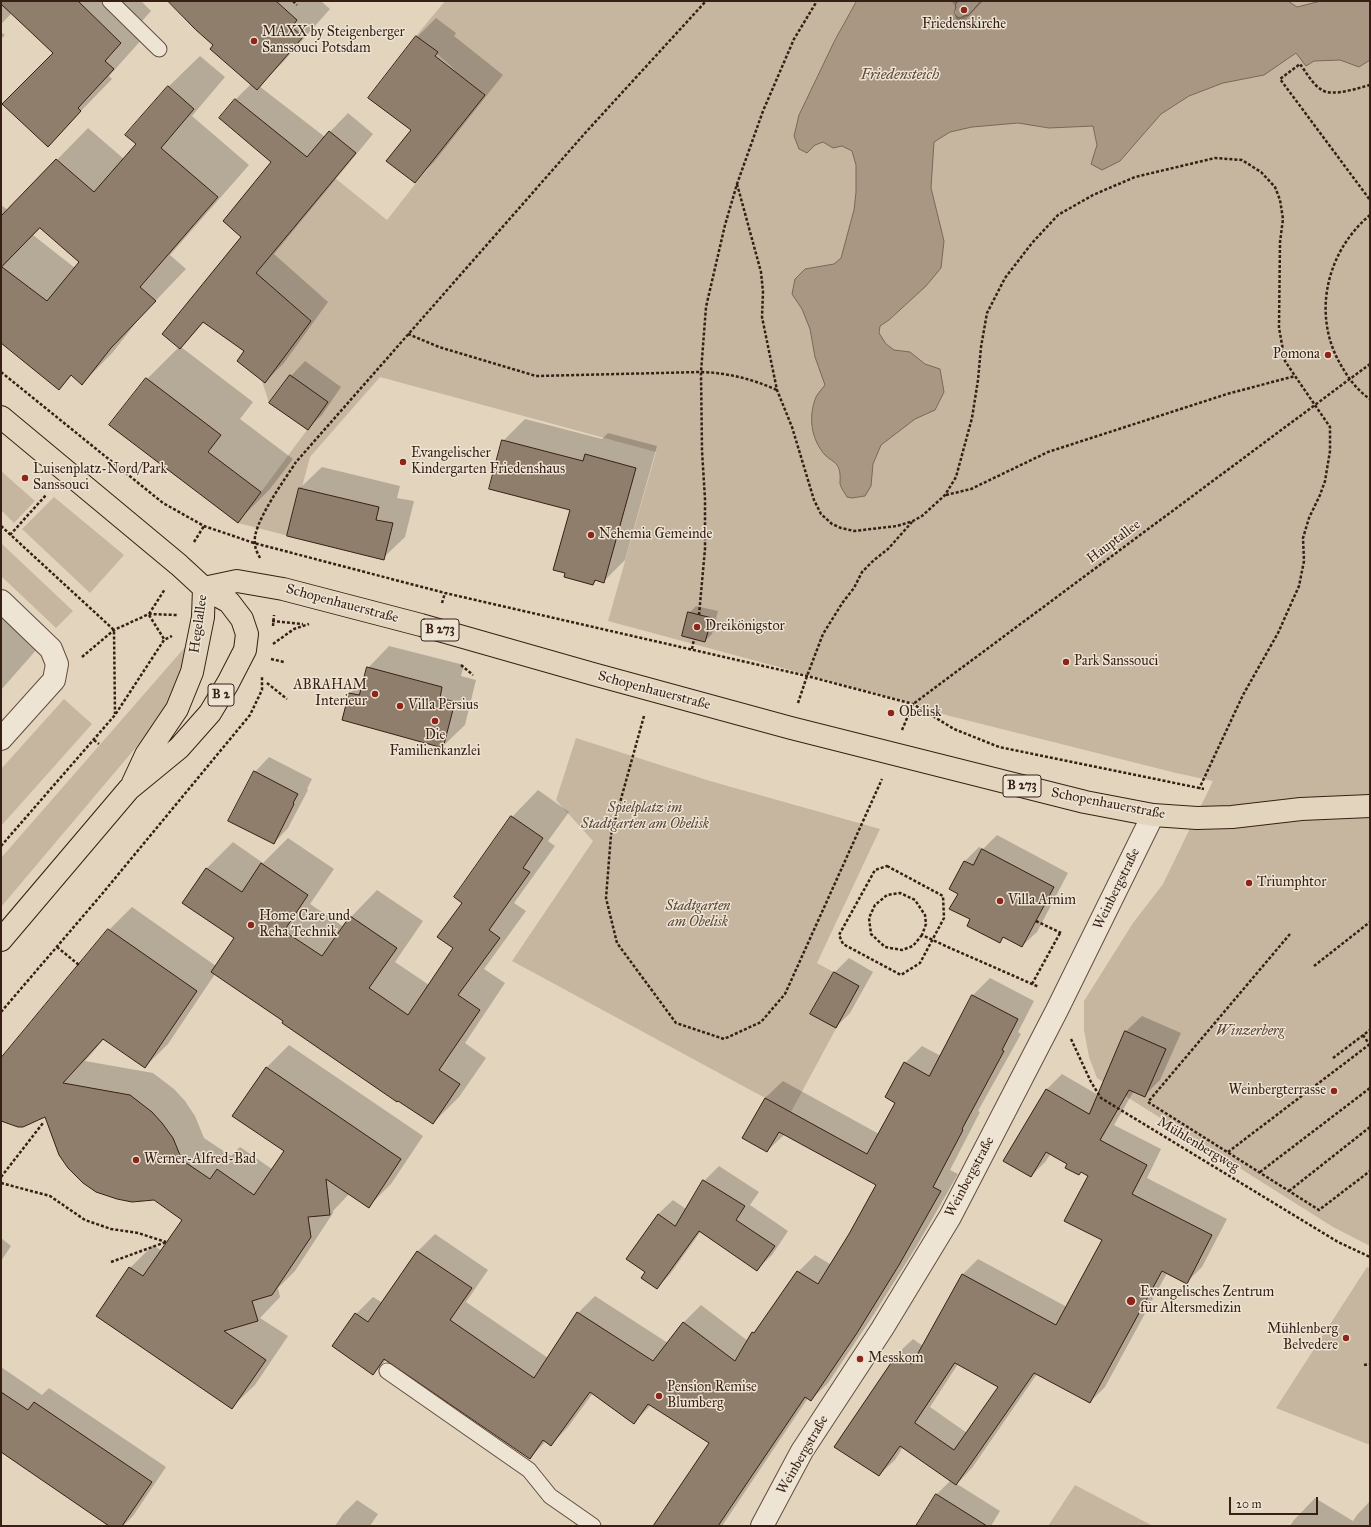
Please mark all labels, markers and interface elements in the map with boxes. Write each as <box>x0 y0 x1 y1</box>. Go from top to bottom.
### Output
marker: Friedenskirche <box>959 5 969 15</box>
place label: Friedenskirche <box>922 17 1006 33</box>
place label: MAXX by Steigenberger Sanssouci Potsdam <box>262 25 405 58</box>
marker: MAXX by Steigenberger Sanssouci Potsdam <box>249 36 259 46</box>
water label: Friedensteich <box>861 66 939 84</box>
place label: Pomona <box>1273 347 1320 363</box>
marker: Pomona <box>1323 350 1333 360</box>
place label: Evangelischer Kindergarten Friedenshaus <box>411 446 565 478</box>
marker: Evangelischer Kindergarten Friedenshaus <box>398 457 408 467</box>
place label: Luisenplatz-Nord/Park Sanssouci <box>33 462 167 494</box>
marker: Luisenplatz-Nord/Park Sanssouci <box>20 473 30 483</box>
street label: Hauptallee <box>1084 516 1144 568</box>
place label: Nehemia Gemeinde <box>599 527 712 543</box>
marker: Nehemia Gemeinde <box>586 530 596 540</box>
street label: Schopenhauerstraße <box>284 581 400 627</box>
street label: Hegelallee <box>187 594 211 654</box>
road number: B 273 <box>421 619 459 641</box>
place label: Dreikönigstor <box>705 619 785 635</box>
marker: Dreikönigstor <box>692 622 702 632</box>
place label: Park Sanssouci <box>1074 654 1158 670</box>
marker: Park Sanssouci <box>1061 657 1071 667</box>
street label: Schopenhauerstraße <box>596 668 712 714</box>
place label: ABRAHAM Interieur <box>293 678 367 710</box>
road number: B 2 <box>208 684 234 706</box>
marker: ABRAHAM Interieur <box>370 689 380 699</box>
place label: Villa Persius <box>408 698 478 714</box>
marker: Villa Persius <box>395 701 405 711</box>
place label: Obelisk <box>899 705 941 721</box>
marker: Obelisk <box>886 708 896 718</box>
marker: Die Familienkanzlei <box>430 716 440 726</box>
place label: Die Familienkanzlei <box>389 728 481 760</box>
road number: B 273 <box>1003 775 1041 797</box>
street label: Schopenhauerstraße <box>1050 785 1166 823</box>
park label: Spielplatz im Stadtgarten am Obelisk <box>581 801 709 834</box>
street label: Weinbergstraße <box>1090 845 1144 933</box>
place label: Triumphtor <box>1257 875 1326 891</box>
marker: Triumphtor <box>1244 878 1254 888</box>
place label: Villa Arnim <box>1008 893 1076 909</box>
marker: Villa Arnim <box>995 896 1005 906</box>
park label: Stadtgarten am Obelisk <box>666 899 730 932</box>
place label: Home Care und Reha Technik <box>259 909 350 942</box>
marker: Home Care und Reha Technik <box>246 920 256 930</box>
park label: Winzerberg <box>1216 1024 1284 1040</box>
place label: Weinbergterrasse <box>1228 1083 1326 1099</box>
marker: Weinbergterrasse <box>1329 1086 1339 1096</box>
street label: Mühlenbergweg <box>1154 1114 1242 1176</box>
street label: Weinbergstraße <box>942 1134 998 1220</box>
place label: Werner-Alfred-Bad <box>144 1152 256 1168</box>
marker: Werner-Alfred-Bad <box>131 1155 141 1165</box>
place label: Evangelisches Zentrum für Altersmedizin <box>1140 1285 1274 1318</box>
marker: Evangelisches Zentrum für Altersmedizin <box>1125 1295 1137 1307</box>
place label: Mühlenberg Belvedere <box>1267 1322 1338 1354</box>
marker: Mühlenberg Belvedere <box>1341 1333 1351 1343</box>
place label: Messkom <box>868 1351 924 1367</box>
marker: Messkom <box>855 1354 865 1364</box>
place label: Pension Remise Blumberg <box>667 1380 757 1412</box>
marker: Pension Remise Blumberg <box>654 1391 664 1401</box>
street label: Weinbergstraße <box>774 1412 832 1498</box>
scale bar <box>1231 1489 1320 1515</box>
text: 20 m <box>1236 1497 1262 1511</box>

